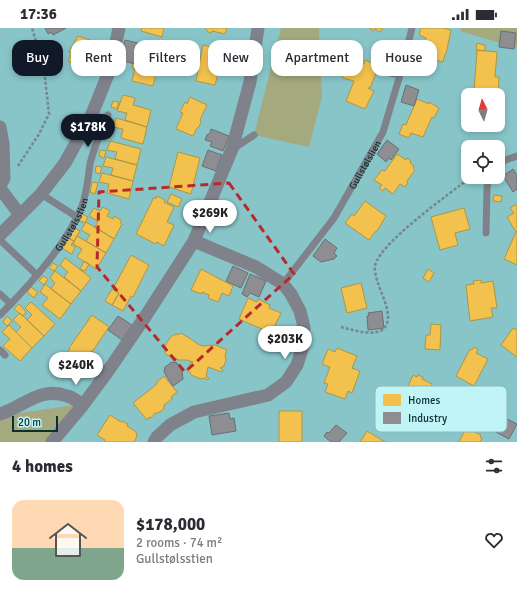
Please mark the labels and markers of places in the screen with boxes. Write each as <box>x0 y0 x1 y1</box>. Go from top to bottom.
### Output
pin: $178K <box>60 114 116 148</box>
pin: $269K <box>182 200 238 234</box>
pin: $203K <box>257 326 313 360</box>
pin: $240K <box>48 352 104 386</box>

